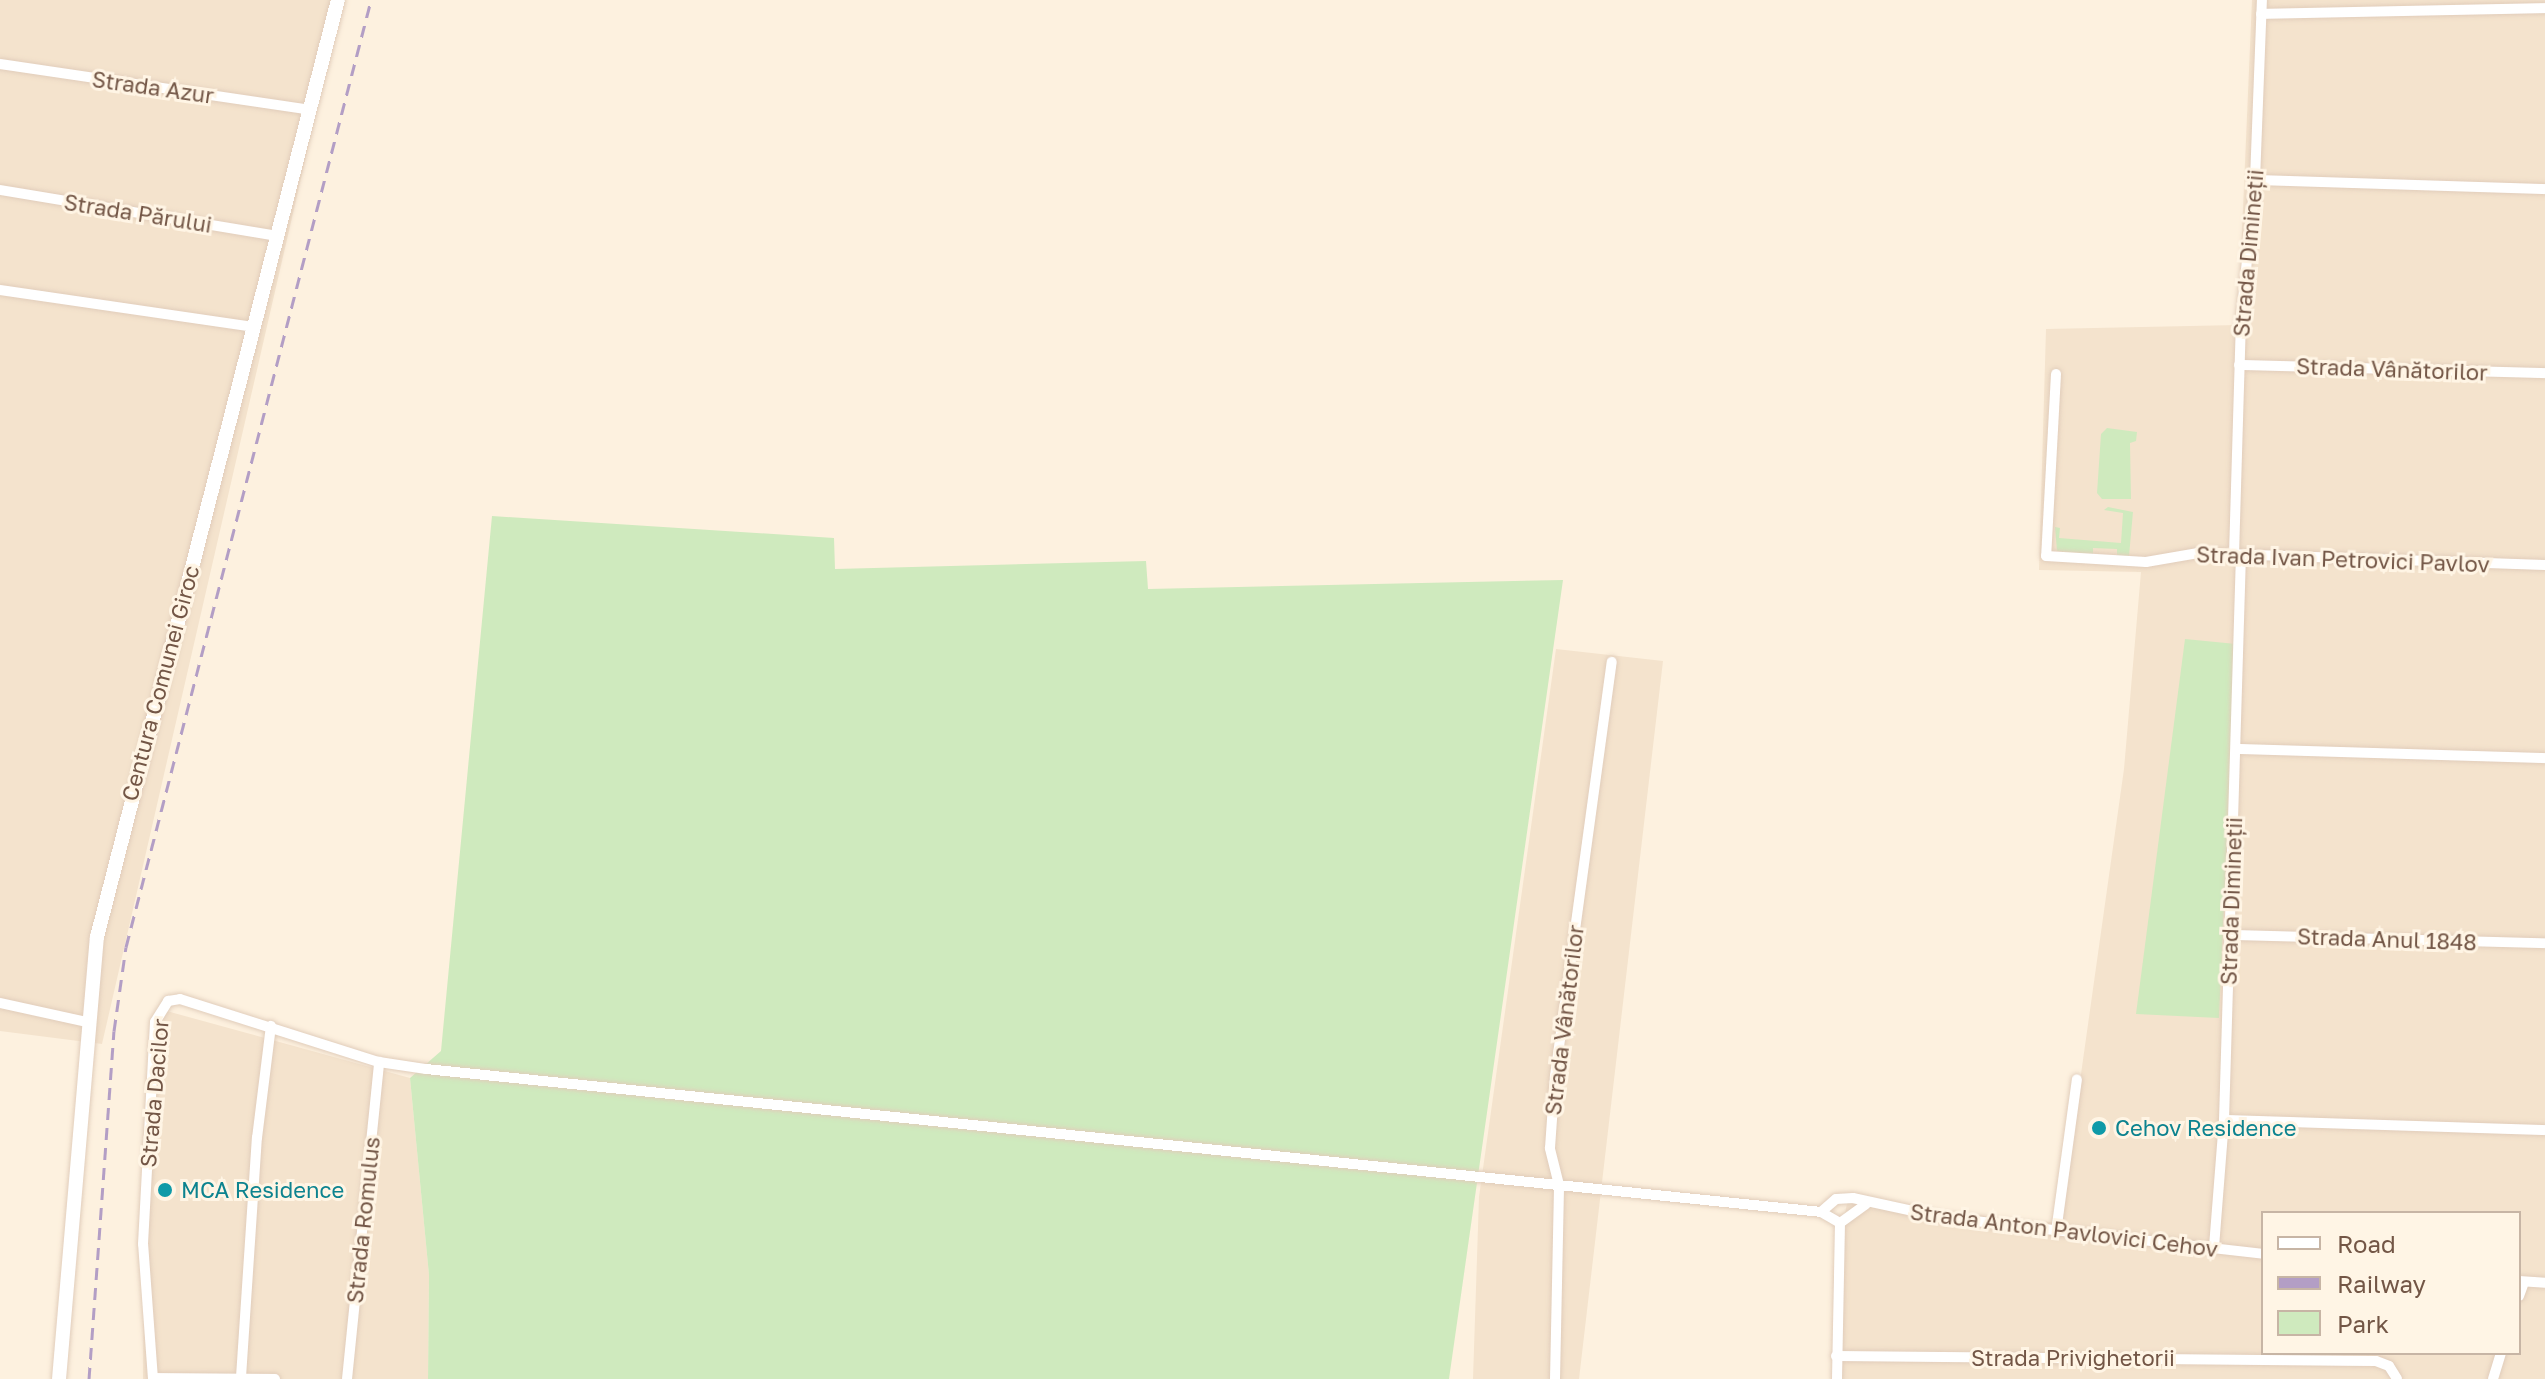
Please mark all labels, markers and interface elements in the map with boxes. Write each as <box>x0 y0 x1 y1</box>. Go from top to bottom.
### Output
street label: Strada Azur <box>90 65 216 109</box>
street label: Strada Dimineții <box>2228 168 2268 338</box>
street label: Strada Părului <box>62 188 214 238</box>
street label: Strada Vânătorilor <box>2296 352 2488 386</box>
street label: Strada Ivan Petrovici Pavlov <box>2196 541 2490 577</box>
street label: Centura Comunei Giroc <box>116 562 204 804</box>
street label: Strada Dimineții <box>2215 816 2247 986</box>
street label: Strada Vânătorilor <box>1539 923 1589 1117</box>
street label: Strada Anul 1848 <box>2297 923 2477 955</box>
street label: Strada Dacilor <box>134 1018 174 1168</box>
place label: Cehov Residence <box>2115 1115 2296 1141</box>
marker: Cehov Residence <box>2090 1119 2108 1137</box>
street label: Strada Romulus <box>341 1135 385 1305</box>
place label: MCA Residence <box>181 1177 344 1203</box>
marker: MCA Residence <box>156 1181 174 1199</box>
street label: Strada Anton Pavlovici Cehov <box>1909 1198 2219 1262</box>
legend <box>2261 1211 2521 1355</box>
text: Road <box>2337 1229 2396 1258</box>
text: Railway <box>2337 1269 2426 1298</box>
text: Park <box>2337 1309 2389 1338</box>
street label: Strada Privighetorii <box>1971 1345 2175 1371</box>

